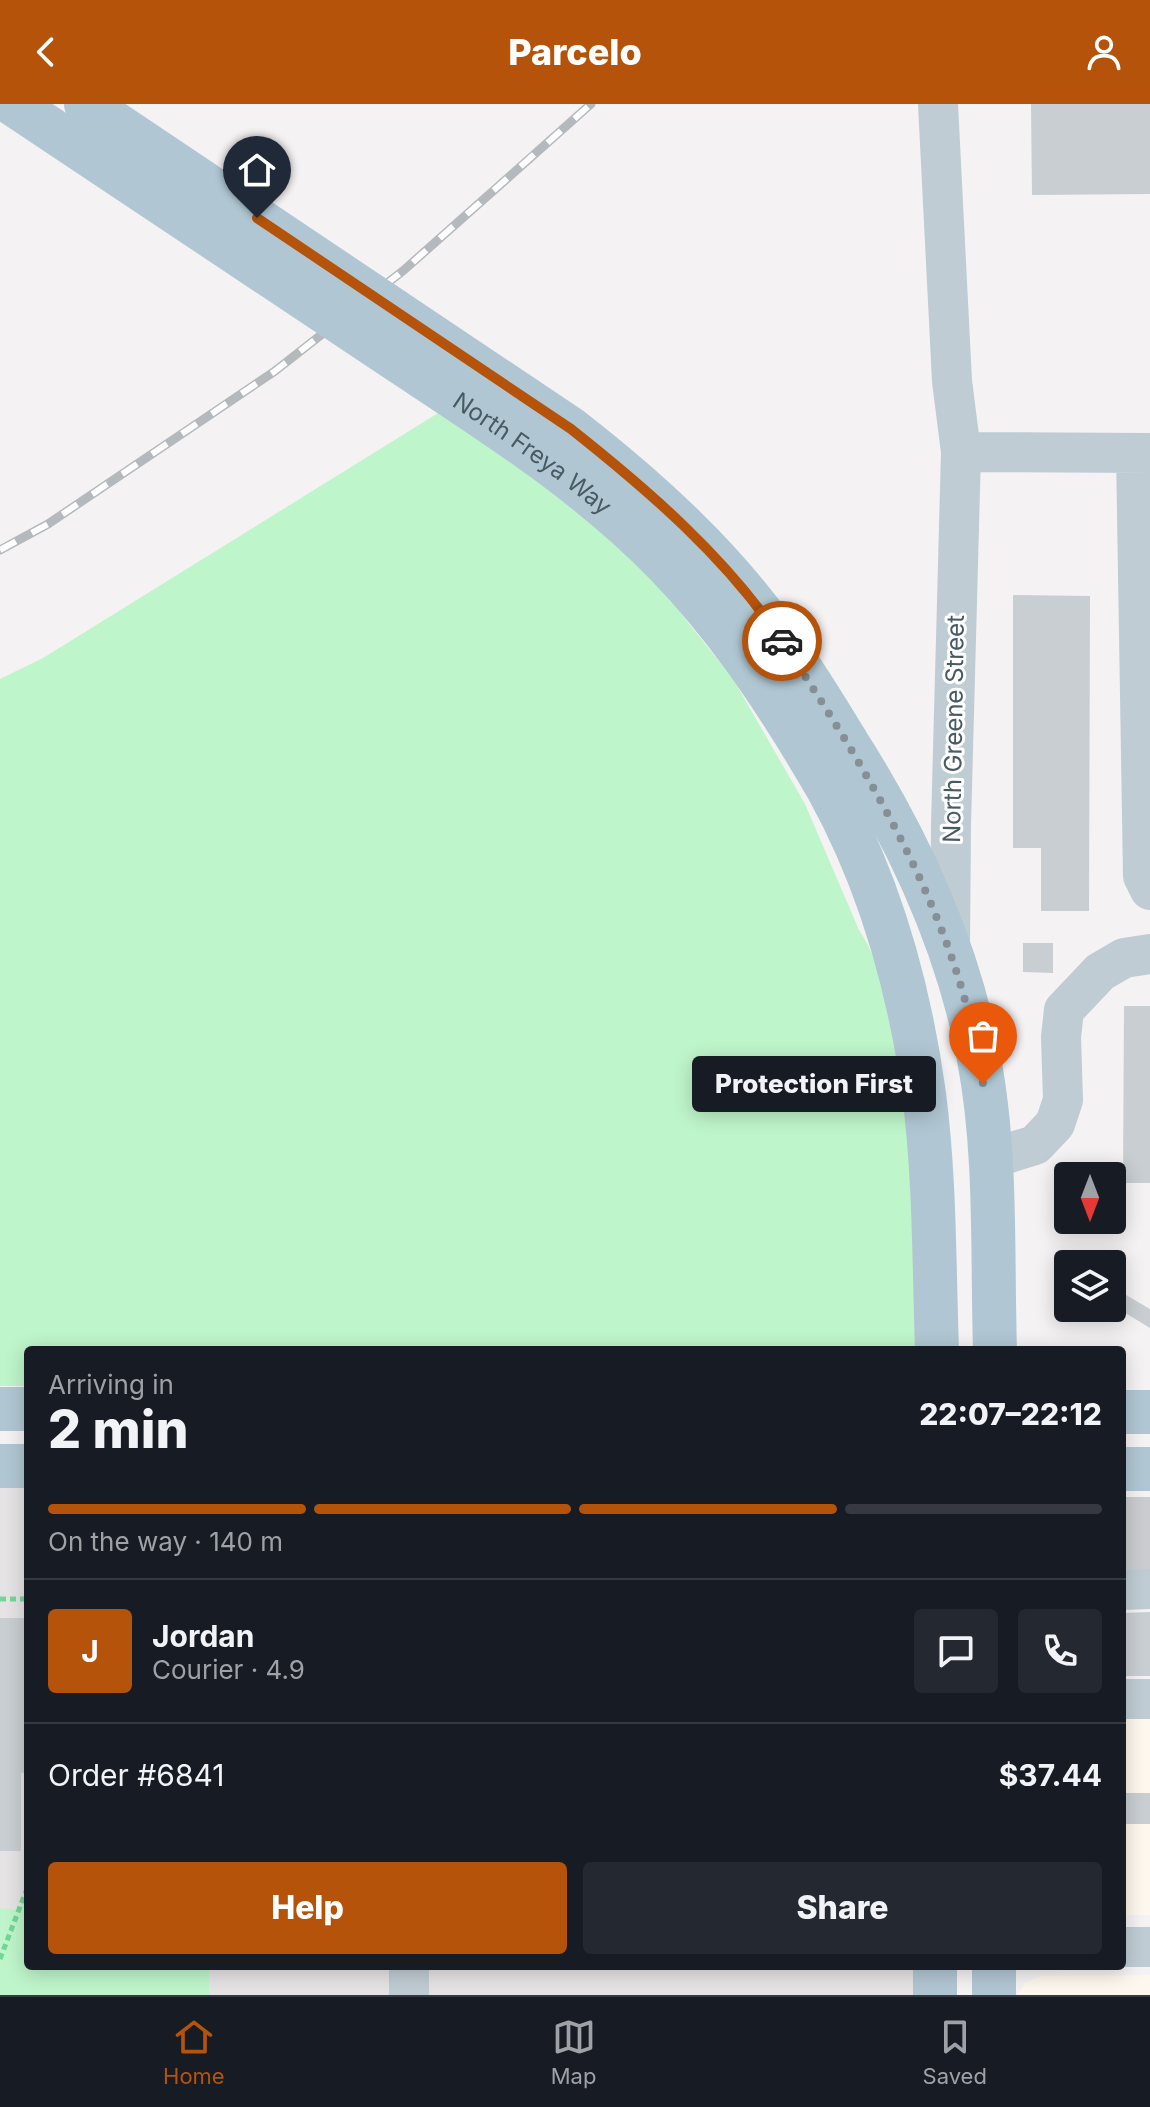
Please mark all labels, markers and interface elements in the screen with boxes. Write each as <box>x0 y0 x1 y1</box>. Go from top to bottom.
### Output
icon: back <box>24 30 68 74</box>
text: Parcelo <box>508 30 642 74</box>
icon: person <box>1082 30 1126 74</box>
pin <box>223 136 291 218</box>
icon: home <box>235 148 279 192</box>
street label: North Freya Way <box>448 386 618 521</box>
courier <box>742 601 822 681</box>
street label: North Greene Street <box>937 615 970 843</box>
icon: car <box>760 619 804 663</box>
pin <box>949 1002 1017 1084</box>
icon: bag <box>961 1014 1005 1058</box>
callout: Protection First <box>691 1056 935 1112</box>
text: Protection First <box>715 1068 913 1099</box>
north arrow <box>1054 1162 1126 1234</box>
map controls <box>1054 1162 1126 1322</box>
button: layers <box>1054 1250 1126 1322</box>
text: Arriving in <box>48 1369 174 1400</box>
text: 22:07–22:12 <box>919 1396 1102 1432</box>
text: 2 min <box>48 1398 189 1461</box>
text: On the way · 140 m <box>48 1526 283 1557</box>
button: chat <box>914 1609 998 1693</box>
button: phone <box>1018 1609 1102 1693</box>
text: Jordan <box>152 1618 254 1654</box>
text: J <box>81 1633 99 1669</box>
text: Courier · 4.9 <box>152 1654 305 1685</box>
text: Order #6841 <box>48 1757 224 1793</box>
text: $37.44 <box>999 1757 1102 1793</box>
button: Help <box>48 1862 567 1954</box>
button: Share <box>583 1862 1102 1954</box>
tab: Home <box>163 2015 225 2089</box>
tab: Map <box>551 2015 596 2089</box>
tab: Saved <box>923 2015 987 2089</box>

